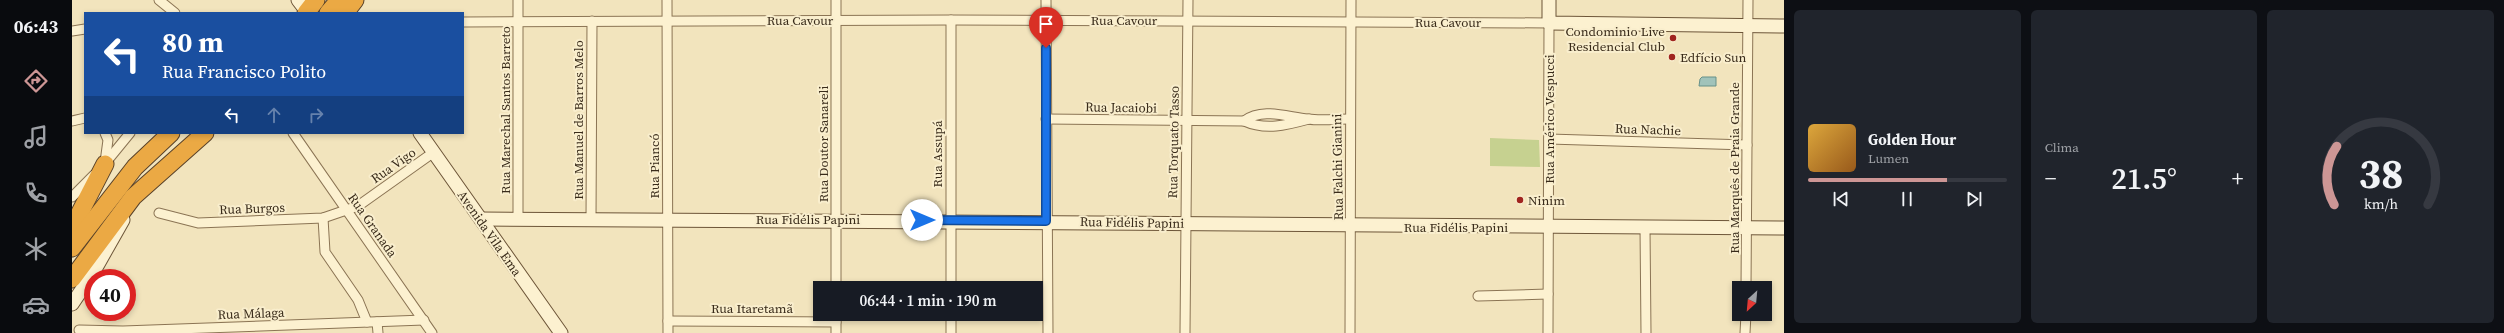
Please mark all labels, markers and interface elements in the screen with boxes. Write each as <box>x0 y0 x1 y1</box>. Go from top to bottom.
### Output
pin <box>1029 7.0 1063 48</box>
street label: Rua Cavour <box>767 12 834 29</box>
street label: Rua Cavour <box>1091 12 1158 29</box>
icon: arrive <box>1035 13 1057 35</box>
text: 06:43 <box>14 14 58 39</box>
street label: Rua Cavour <box>1415 14 1482 31</box>
text: 80 m <box>162 23 224 61</box>
place label: Condominio Live Residencial Club <box>1565 23 1665 55</box>
street label: Rua Marechal Santos Barreto <box>497 26 514 194</box>
icon: left <box>96 28 148 80</box>
marker: Condominio Live Residencial Club <box>1668 33 1678 43</box>
street label: Rua Manuel de Barros Melo <box>570 40 587 200</box>
place label: Edfício Sun <box>1680 49 1747 66</box>
marker: Edfício Sun <box>1667 52 1677 62</box>
street label: Rua Américo Vespucci <box>1541 54 1558 184</box>
text: Rua Francisco Polito <box>162 59 326 84</box>
icon: directions <box>22 67 50 95</box>
street label: Rua Marquês de Praia Grande <box>1726 82 1743 254</box>
street label: Rua Doutor Sanareli <box>815 86 832 202</box>
street label: Rua Torquato Tasso <box>1164 86 1183 198</box>
street label: Rua Jacaiobi <box>1085 98 1157 117</box>
icon: left <box>221 104 243 126</box>
icon: ahead <box>263 104 285 126</box>
icon: right <box>305 104 327 126</box>
street label: Rua Falchi Gianini <box>1328 113 1347 221</box>
street label: Rua Assupá <box>929 120 946 188</box>
street label: Rua Nachie <box>1615 120 1682 139</box>
icon: music <box>22 123 50 151</box>
text: Golden Hour <box>1868 129 1956 150</box>
street label: Rua Piancó <box>646 133 663 199</box>
text: Clima <box>2045 139 2079 156</box>
street label: Rua Vigo <box>367 144 419 187</box>
text: 38 <box>2358 144 2403 201</box>
text: Lumen <box>1868 150 1909 167</box>
text: 21.5° <box>2111 158 2177 199</box>
text: − <box>2045 163 2056 193</box>
text: + <box>2232 163 2243 193</box>
icon: phone <box>22 179 50 207</box>
street label: Avenida Vila Ema <box>454 187 526 280</box>
icon: previous <box>1830 188 1852 210</box>
icon: pause <box>1896 188 1918 210</box>
icon: next <box>1963 188 1985 210</box>
street label: Rua Granada <box>344 190 401 261</box>
place label: Ninim <box>1528 192 1565 209</box>
text: km/h <box>2364 193 2398 213</box>
marker: Ninim <box>1515 195 1525 205</box>
street label: Rua Burgos <box>219 199 286 218</box>
position arrow <box>901 199 943 241</box>
street label: Rua Fidélis Papini <box>756 211 860 228</box>
street label: Rua Fidélis Papini <box>1080 213 1184 232</box>
street label: Rua Fidélis Papini <box>1404 219 1508 236</box>
icon: climate <box>22 235 50 263</box>
speed limit sign: 40 <box>84 269 136 321</box>
north arrow <box>1732 281 1772 321</box>
map controls <box>1732 281 1772 321</box>
text: 06:44 · 1 min · 190 m <box>860 290 996 311</box>
icon: car <box>22 291 50 319</box>
street label: Rua Itaretamã <box>711 300 793 317</box>
street label: Rua Málaga <box>217 304 285 323</box>

